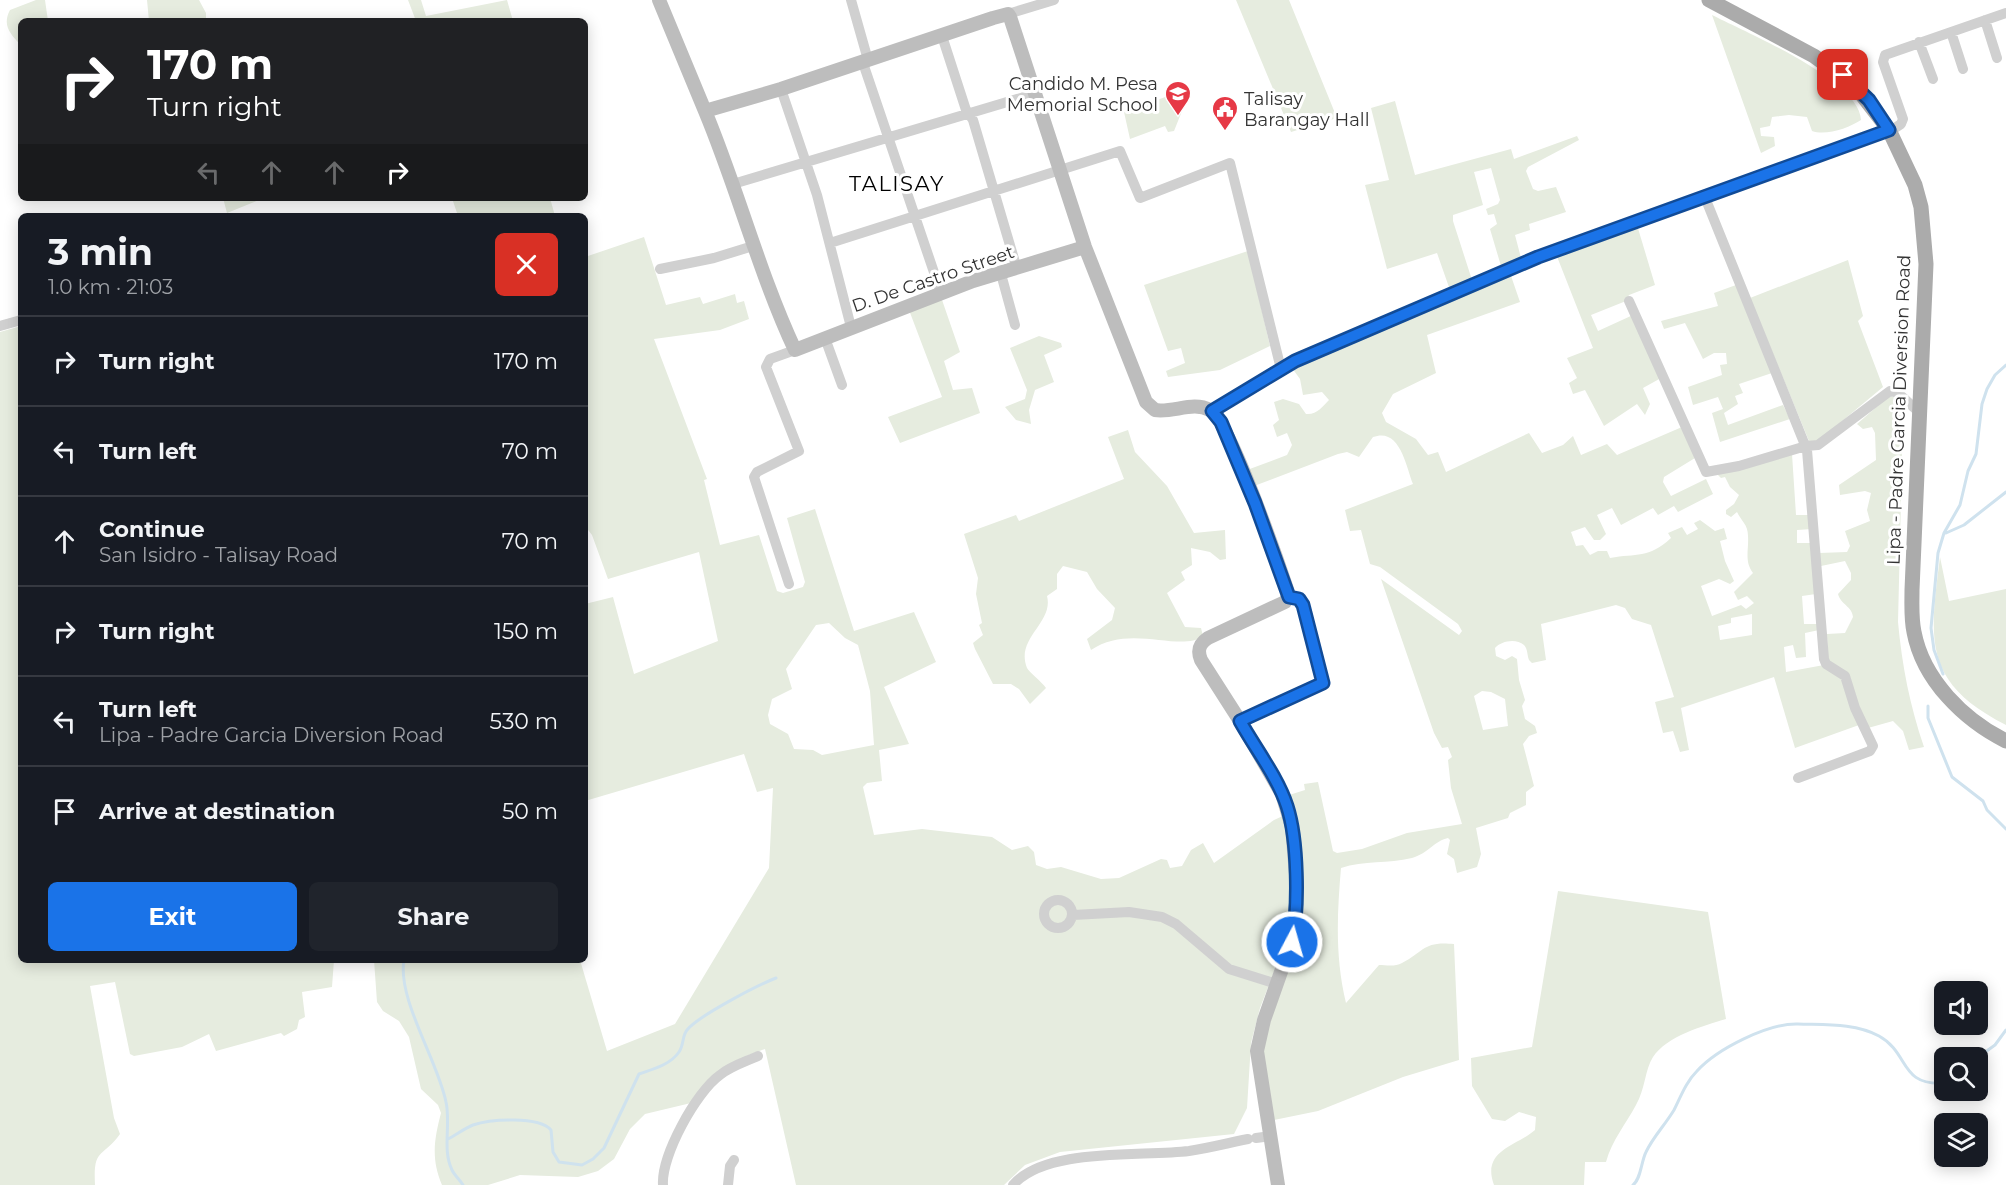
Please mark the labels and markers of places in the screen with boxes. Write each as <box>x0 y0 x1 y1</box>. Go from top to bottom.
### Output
pin <box>1817 49 1868 100</box>
place label: Candido M. Pesa Memorial School <box>1007 73 1158 116</box>
school or university icon: Candido M. Pesa Memorial School <box>1163 79 1193 117</box>
place label: Talisay Barangay Hall <box>1244 88 1369 131</box>
public building icon: Talisay Barangay Hall <box>1210 94 1240 132</box>

